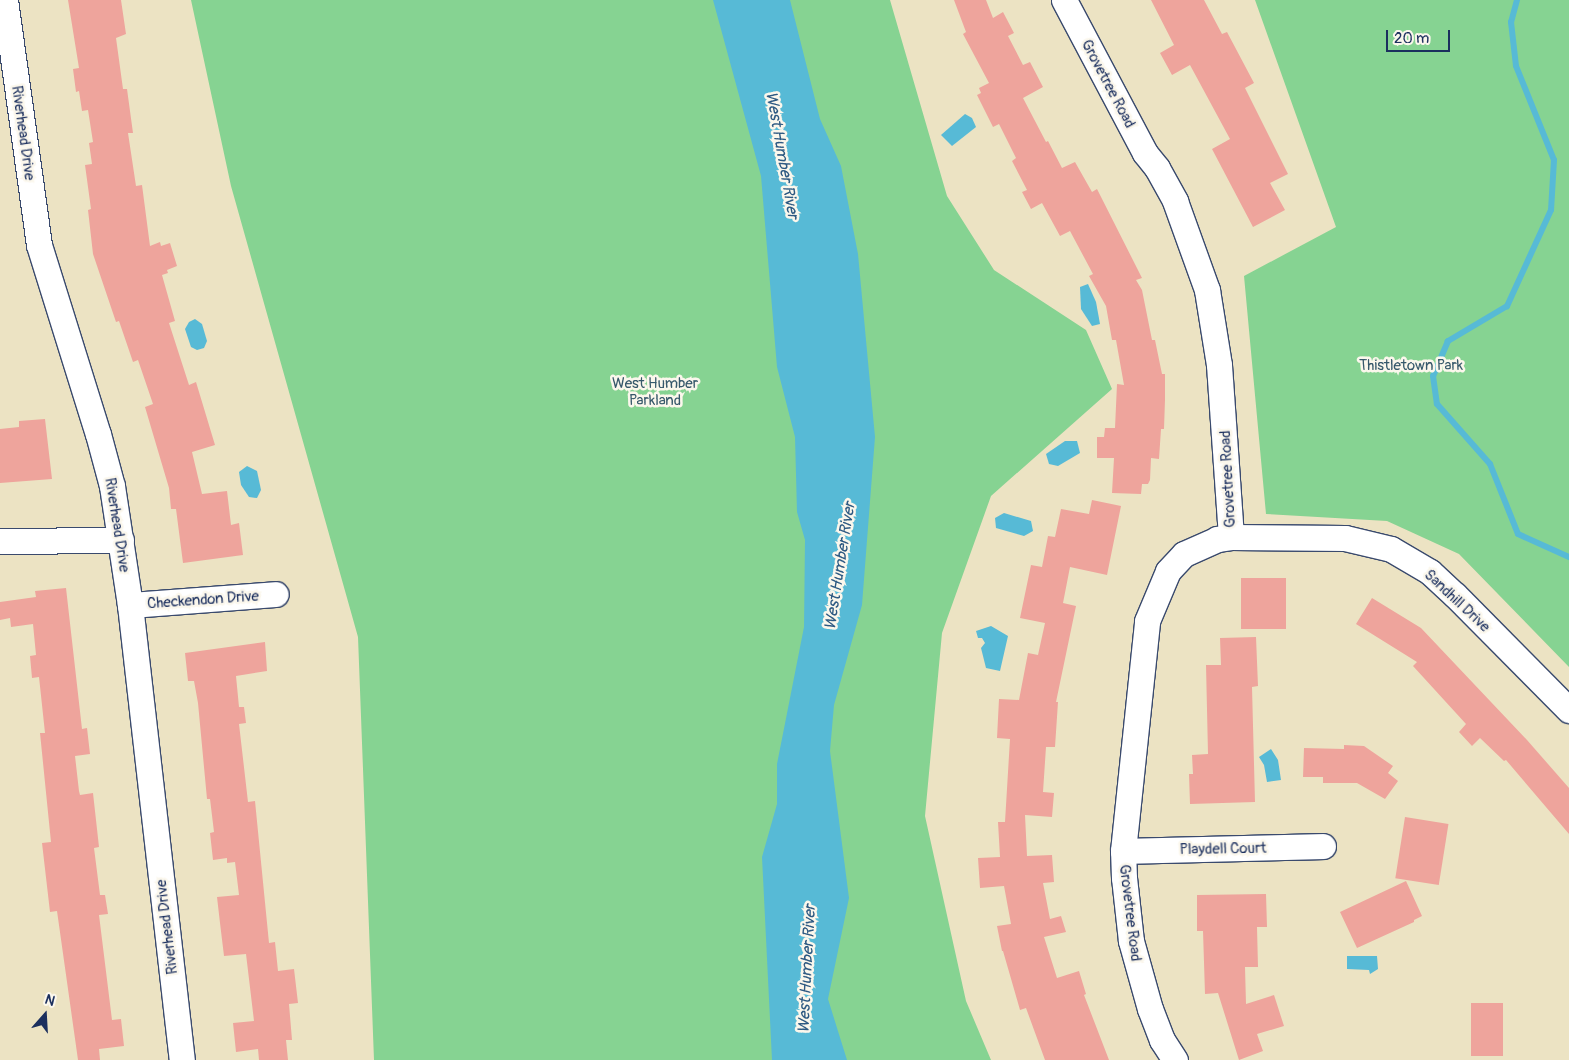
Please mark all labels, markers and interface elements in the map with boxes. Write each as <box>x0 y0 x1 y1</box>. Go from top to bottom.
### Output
scale bar <box>1389 20 1453 52</box>
text: 20 m <box>1394 29 1429 48</box>
street label: Grovetree Road <box>1077 37 1139 131</box>
street label: Riverhead Drive <box>7 85 39 181</box>
water label: West Humber River <box>761 90 803 220</box>
park label: Thistletown Park <box>1359 357 1463 375</box>
park label: West Humber Parkland <box>612 374 698 409</box>
street label: Grovetree Road <box>1216 430 1240 528</box>
street label: Riverhead Drive <box>101 477 133 573</box>
water label: West Humber River <box>820 501 860 631</box>
street label: Sandhill Drive <box>1420 566 1494 636</box>
street label: Checkendon Drive <box>147 587 259 613</box>
street label: Playdell Court <box>1179 839 1267 859</box>
street label: Grovetree Road <box>1115 864 1145 962</box>
street label: Riverhead Drive <box>152 879 182 975</box>
water label: West Humber River <box>794 904 820 1034</box>
north arrow <box>20 990 70 1040</box>
text: N <box>43 991 57 1010</box>

